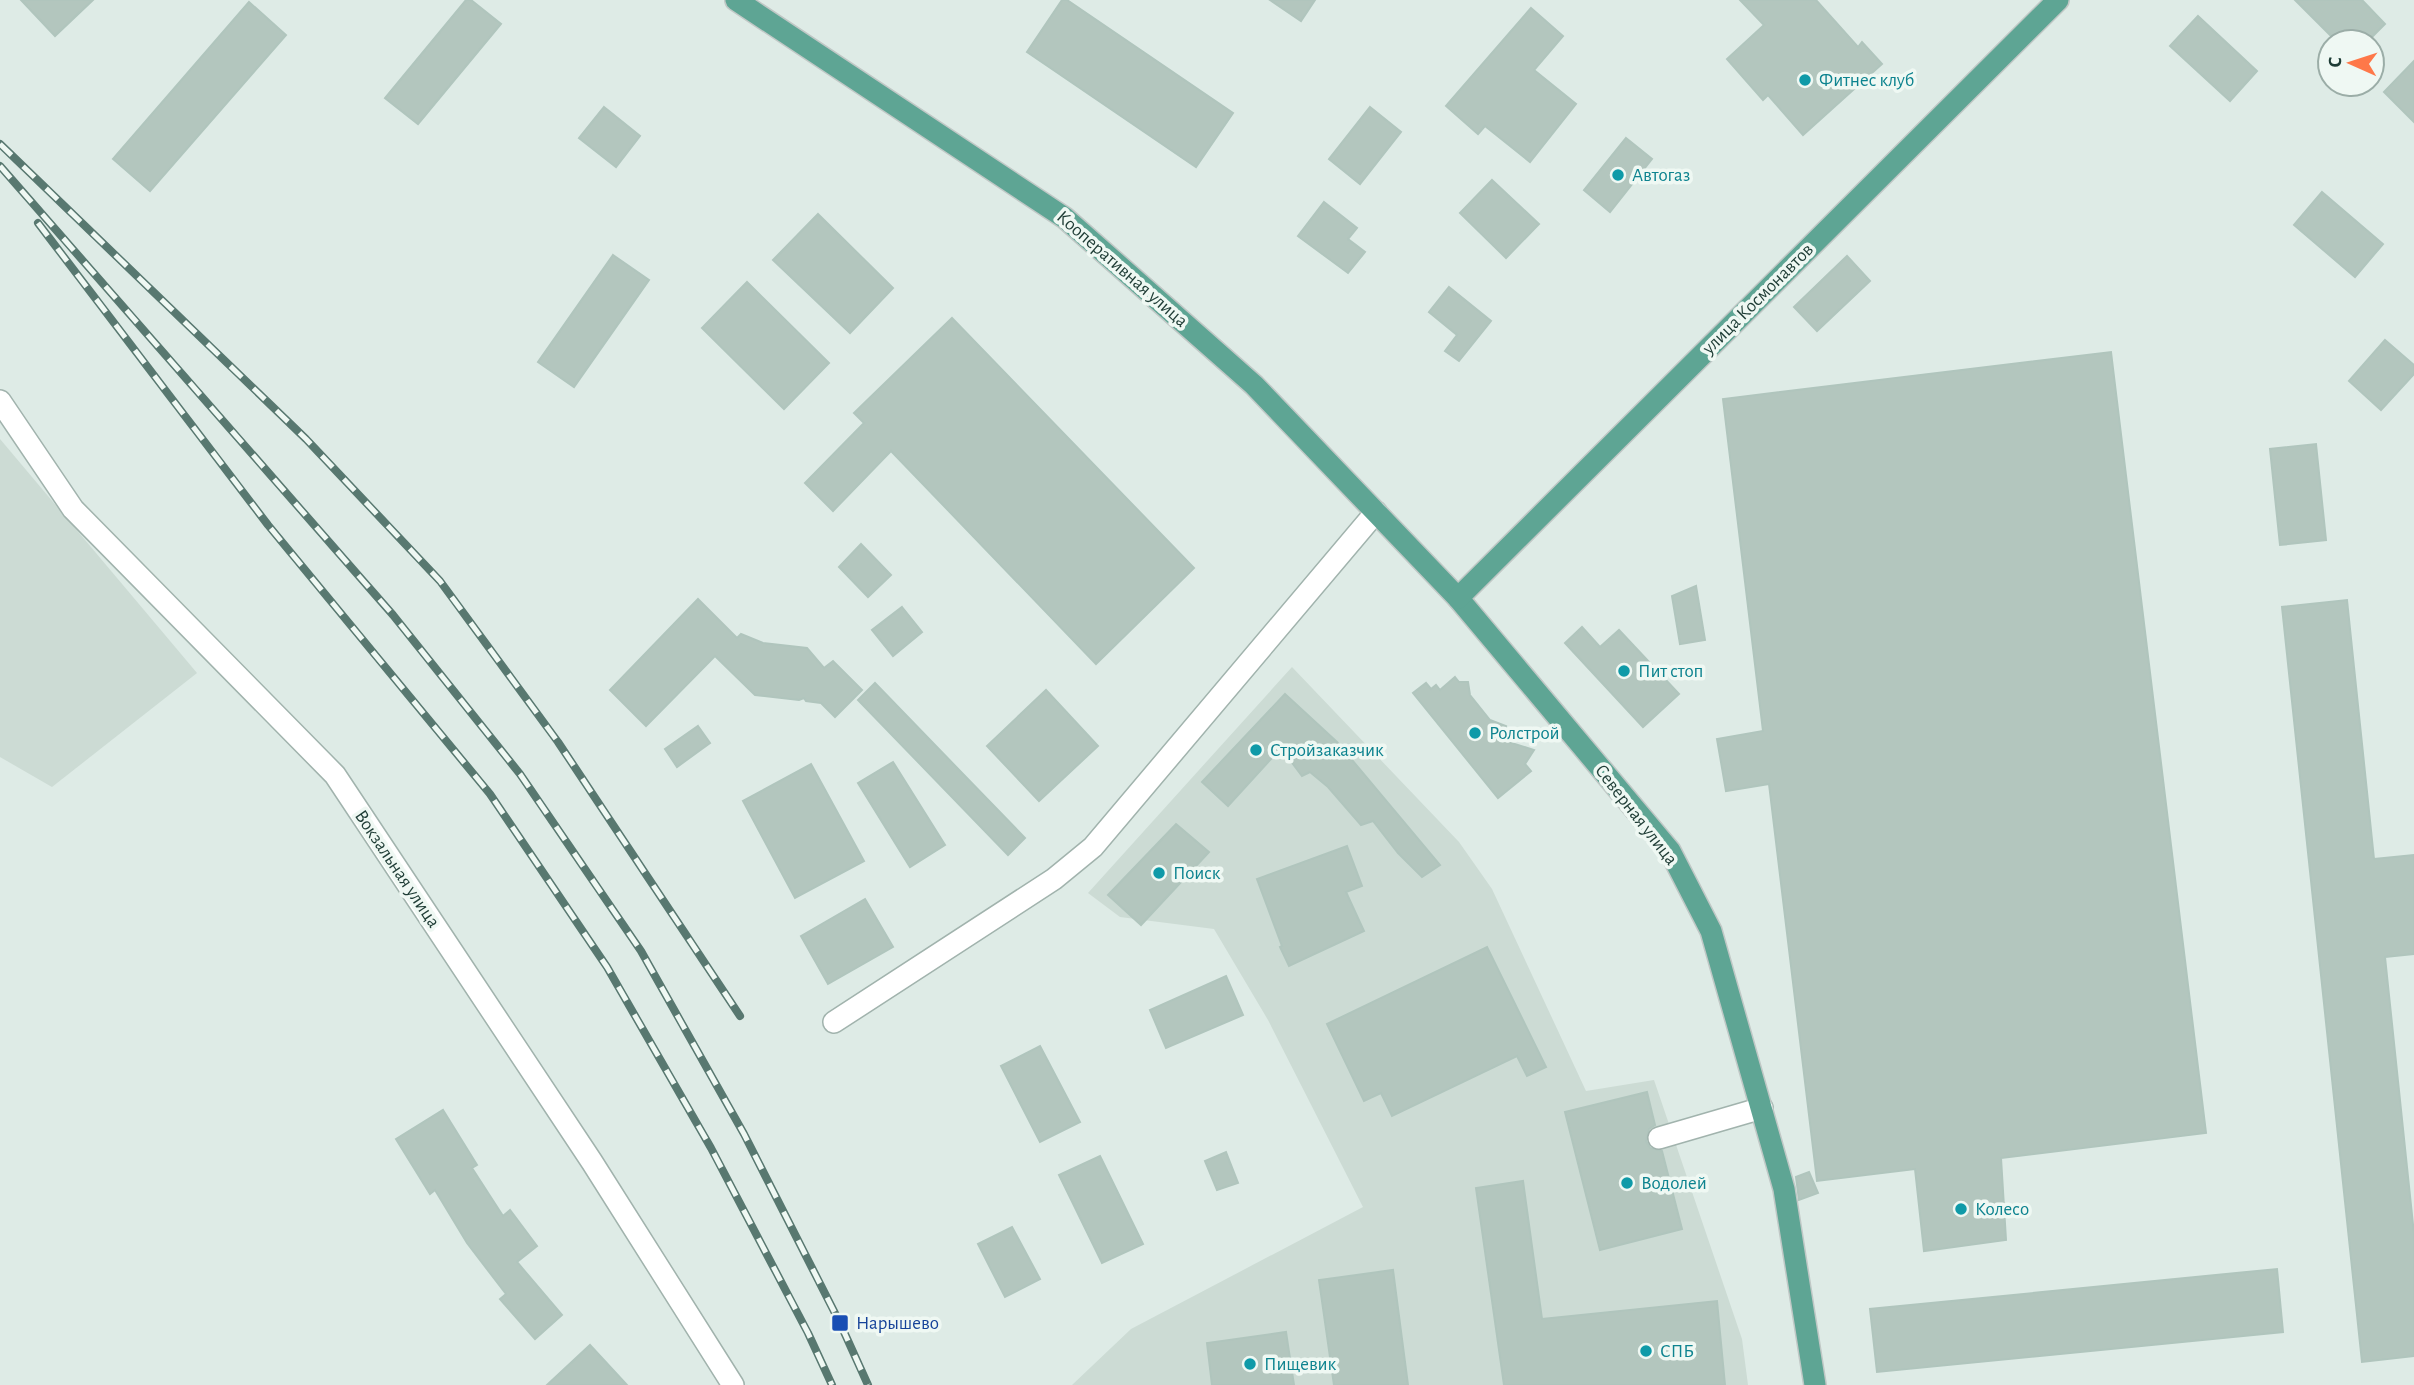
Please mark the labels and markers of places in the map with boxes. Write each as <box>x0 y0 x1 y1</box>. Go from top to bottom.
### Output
place label: Фитнес клуб <box>1819 71 1914 90</box>
marker: Фитнес клуб <box>1797 72 1813 88</box>
place label: Автогаз <box>1632 166 1690 185</box>
marker: Автогаз <box>1610 167 1626 183</box>
place label: Пит стоп <box>1638 662 1703 681</box>
marker: Пит стоп <box>1616 663 1632 679</box>
place label: Ролстрой <box>1489 724 1560 743</box>
marker: Ролстрой <box>1467 725 1483 741</box>
place label: Стройзаказчик <box>1270 741 1384 760</box>
marker: Стройзаказчик <box>1248 742 1264 758</box>
place label: Поиск <box>1173 864 1221 883</box>
marker: Поиск <box>1151 865 1167 881</box>
place label: Водолей <box>1641 1174 1707 1193</box>
marker: Водолей <box>1619 1175 1635 1191</box>
place label: Колесо <box>1975 1200 2029 1219</box>
marker: Колесо <box>1953 1201 1969 1217</box>
marker: Нарышево <box>830 1313 850 1333</box>
place label: Нарышево <box>856 1314 939 1333</box>
place label: СПБ <box>1660 1342 1694 1361</box>
marker: СПБ <box>1638 1343 1654 1359</box>
place label: Пищевик <box>1264 1355 1336 1374</box>
marker: Пищевик <box>1242 1356 1258 1372</box>

